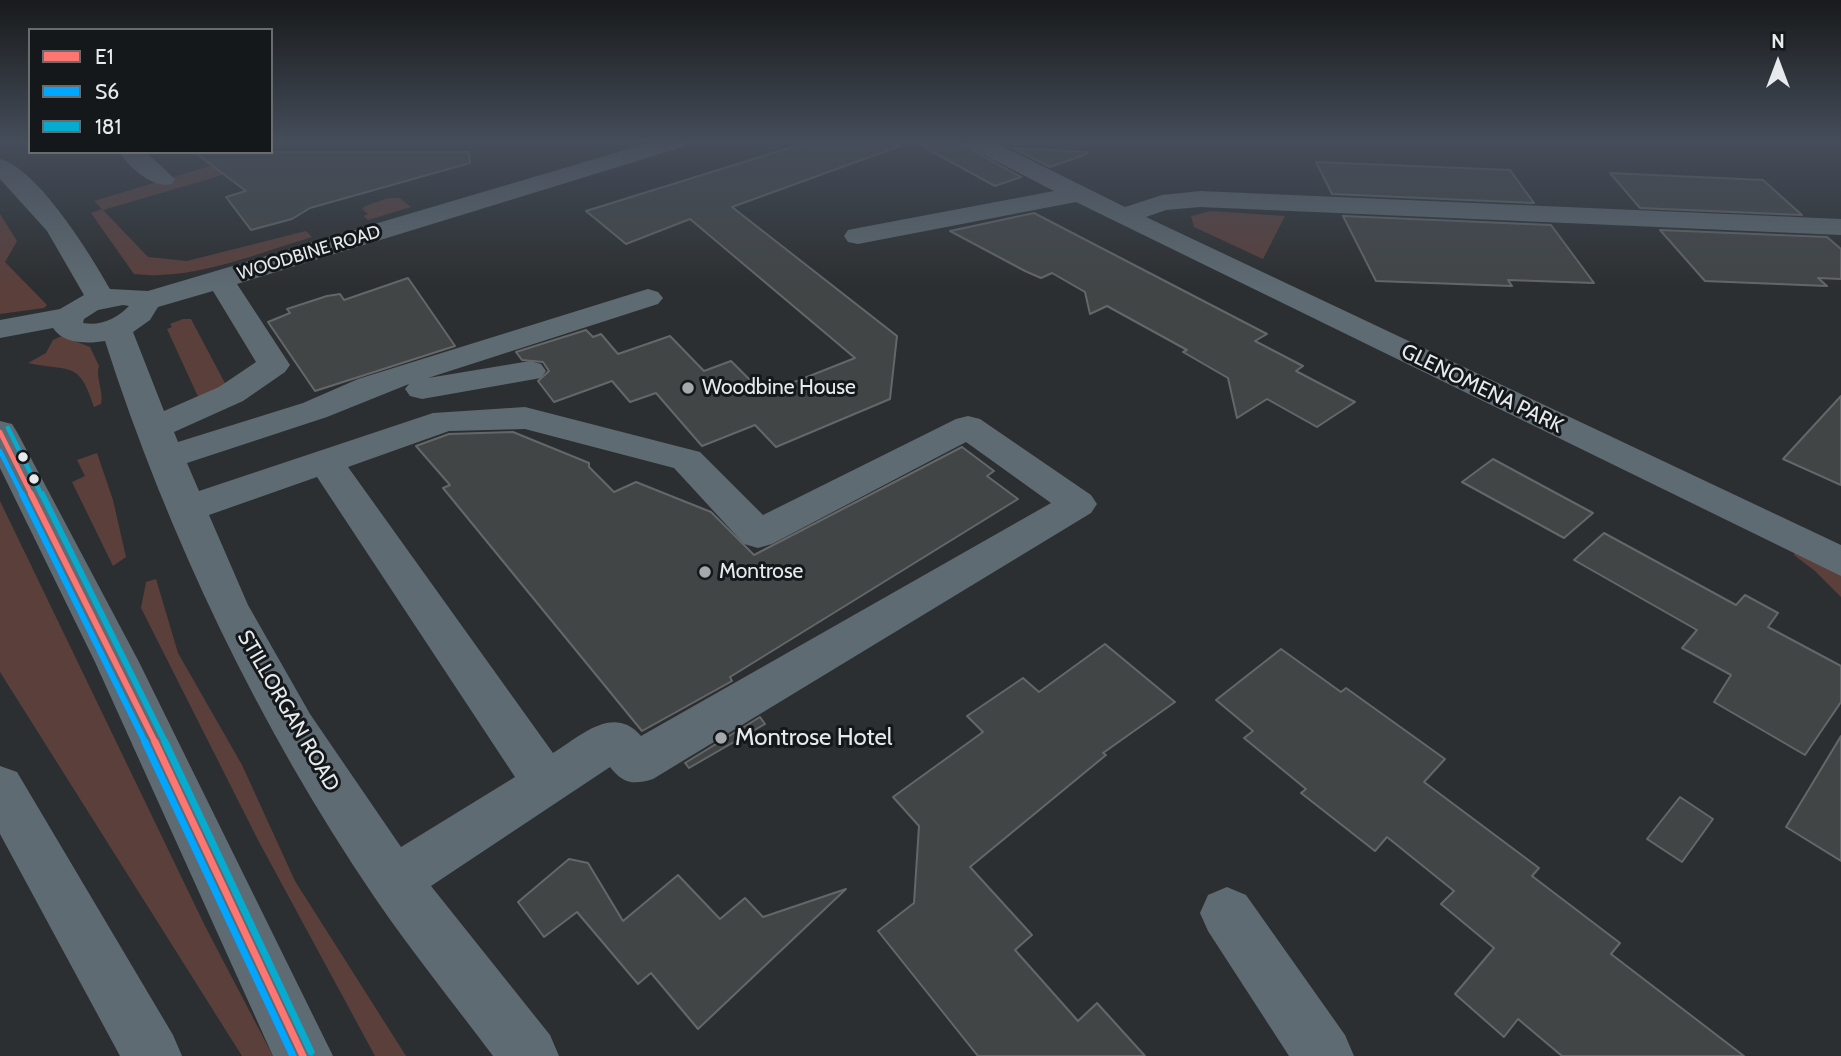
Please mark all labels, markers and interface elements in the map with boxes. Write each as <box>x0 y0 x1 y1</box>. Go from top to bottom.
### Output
legend <box>28 28 273 154</box>
north arrow <box>1743 28 1813 98</box>
text: N <box>1771 30 1785 53</box>
text: E1 <box>95 44 113 69</box>
text: S6 <box>95 79 119 104</box>
text: 181 <box>95 114 121 139</box>
street label: WOODBINE ROAD <box>235 221 383 285</box>
street label: GLENOMENA PARK <box>1397 339 1567 439</box>
place label: Woodbine House <box>702 375 856 401</box>
marker: Woodbine House <box>680 380 696 396</box>
unlabelled marker <box>16 450 30 464</box>
unlabelled marker <box>27 472 41 486</box>
place label: Montrose <box>719 559 803 585</box>
marker: Montrose <box>697 564 713 580</box>
street label: STILLORGAN ROAD <box>232 626 344 796</box>
place label: Montrose Hotel <box>735 724 892 752</box>
marker: Montrose Hotel <box>713 730 729 746</box>

